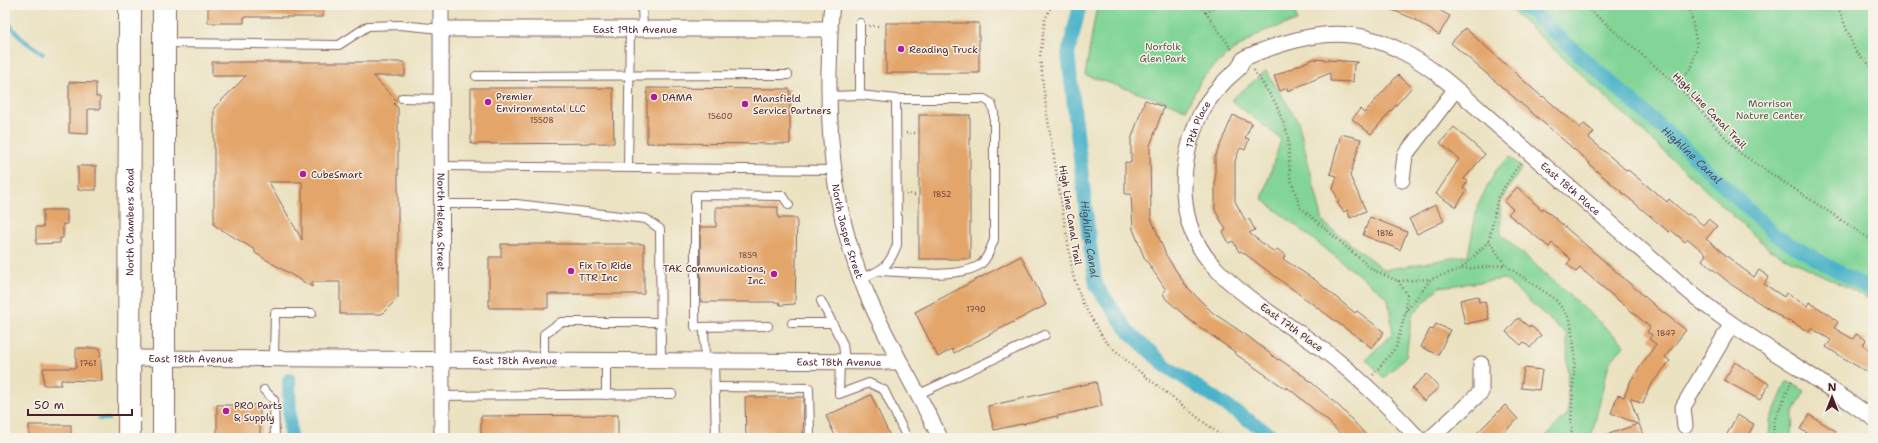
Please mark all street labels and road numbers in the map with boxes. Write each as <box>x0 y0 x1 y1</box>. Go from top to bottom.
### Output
street label: East 19th Avenue <box>593 23 678 36</box>
street label: High Line Canal Trail <box>1670 70 1749 151</box>
street label: 17th Place <box>1183 98 1214 149</box>
street label: East 18th Place <box>1538 159 1603 218</box>
street label: High Line Canal Trail <box>1056 164 1085 266</box>
street label: North Chambers Road <box>123 167 137 276</box>
street label: North Helena Street <box>434 173 448 271</box>
street label: North Jasper Street <box>829 183 866 280</box>
street label: East 17th Place <box>1258 300 1326 355</box>
street label: East 18th Avenue <box>149 352 234 366</box>
street label: East 18th Avenue <box>473 354 558 367</box>
street label: East 18th Avenue <box>797 355 882 369</box>

